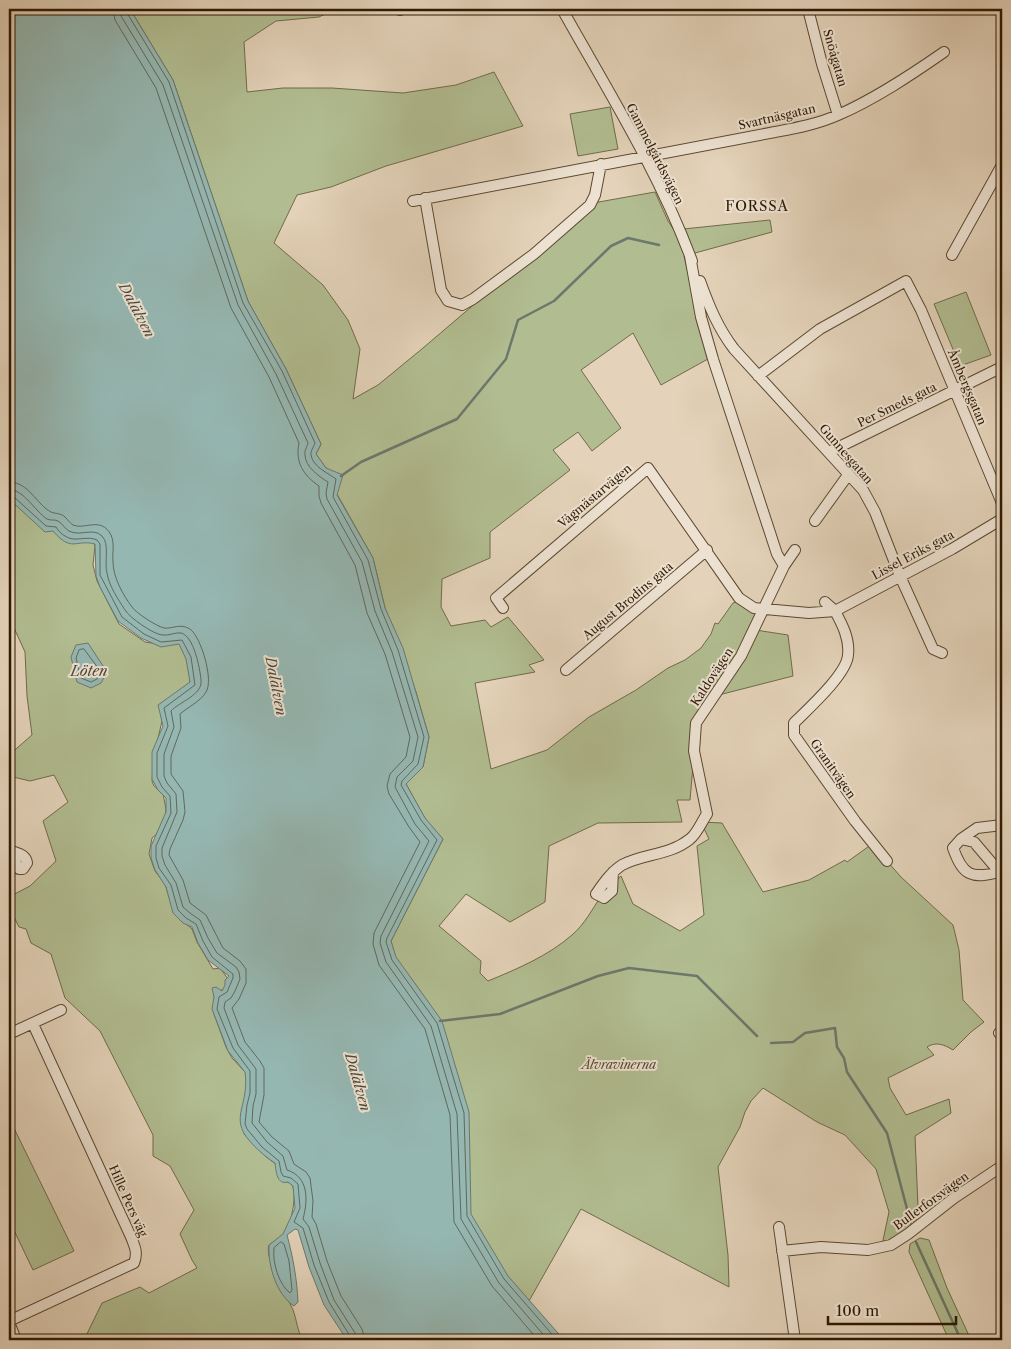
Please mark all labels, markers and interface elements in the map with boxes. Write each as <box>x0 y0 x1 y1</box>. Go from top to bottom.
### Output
street label: Snöågatan <box>820 27 851 89</box>
street label: Svartnäsgatan <box>737 100 817 133</box>
street label: Gammelgårdsvägen <box>623 101 688 207</box>
district label: FORSSA <box>725 197 789 215</box>
water label: Dalälven <box>115 279 159 340</box>
street label: Åmbergsgatan <box>944 345 991 428</box>
street label: Per Smeds gata <box>855 379 939 430</box>
street label: Gunnesgatan <box>816 421 877 487</box>
street label: Vågmästarvägen <box>554 460 635 531</box>
street label: Lissel Eriks gata <box>869 526 957 583</box>
street label: August Brodins gata <box>579 558 676 643</box>
street label: Kaldovägen <box>687 644 736 709</box>
water label: Dalälven <box>261 654 291 717</box>
water label: Löten <box>70 662 107 680</box>
street label: Granitvägen <box>807 736 860 802</box>
water label: Dalälven <box>341 1050 375 1113</box>
park label: Älvravinerna <box>580 1056 656 1072</box>
street label: Hille Pers väg <box>106 1162 151 1240</box>
street label: Bullerforsvägen <box>890 1168 972 1233</box>
scale bar <box>828 1294 956 1326</box>
text: 100 m <box>836 1301 879 1320</box>

